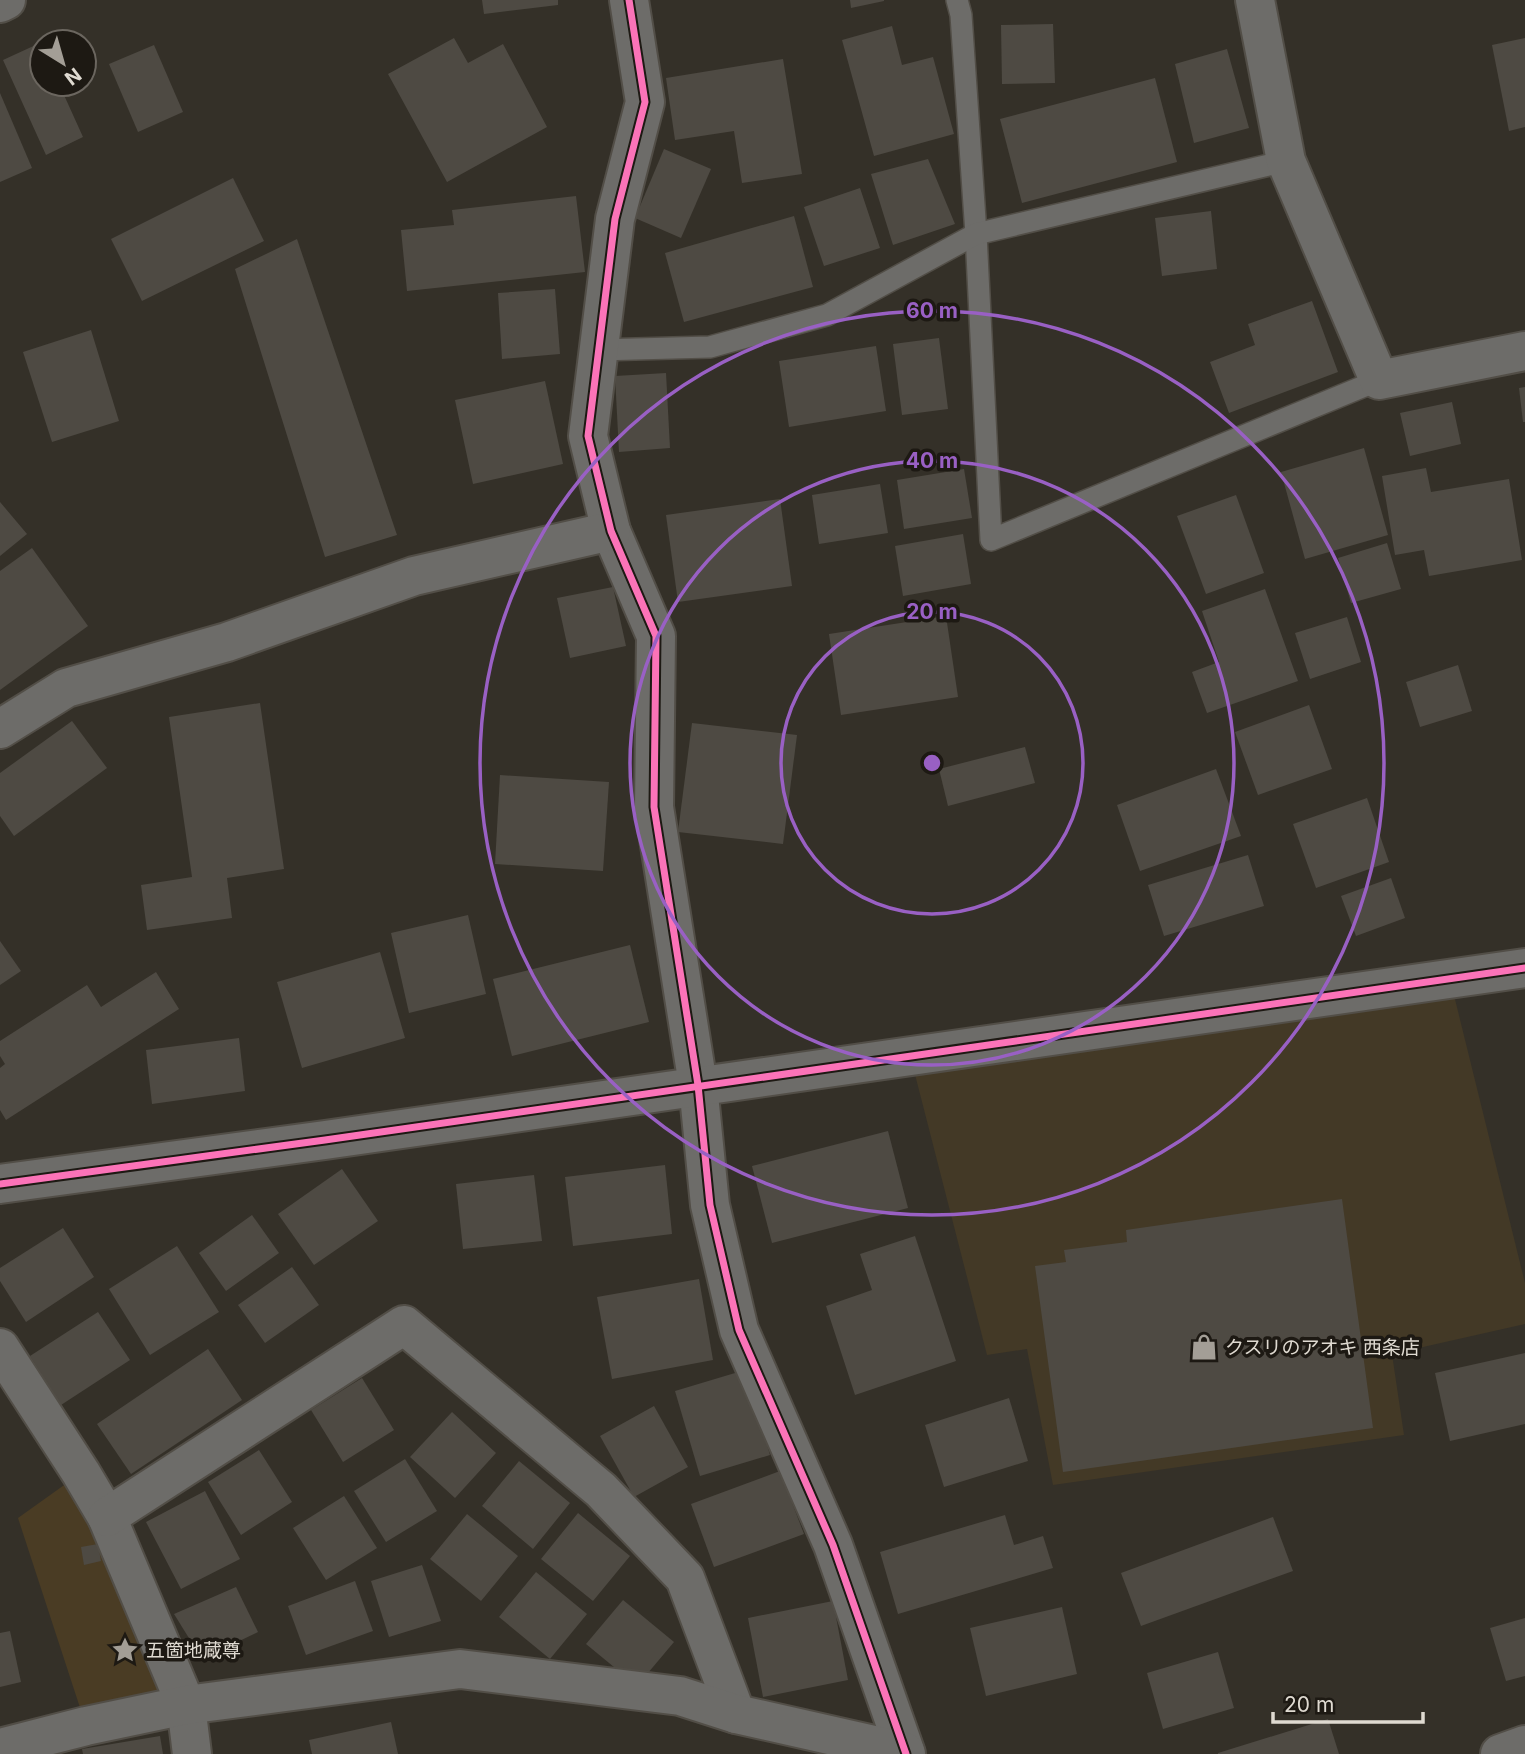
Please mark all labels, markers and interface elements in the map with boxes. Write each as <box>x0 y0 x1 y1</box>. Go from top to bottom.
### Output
north arrow <box>28 28 98 98</box>
text: N <box>60 63 86 90</box>
text: 60 m <box>906 298 958 323</box>
text: 40 m <box>906 448 958 473</box>
text: 20 m <box>906 599 958 624</box>
centre of rings <box>920 751 944 775</box>
shop icon: クスリのアオキ 西条店 <box>1189 1332 1219 1362</box>
place label: クスリのアオキ 西条店 <box>1225 1336 1420 1359</box>
place icon: 五箇地蔵尊 <box>110 1635 140 1665</box>
place label: 五箇地蔵尊 <box>146 1639 241 1662</box>
scale bar <box>1273 1680 1424 1724</box>
text: 20 m <box>1284 1692 1334 1717</box>

